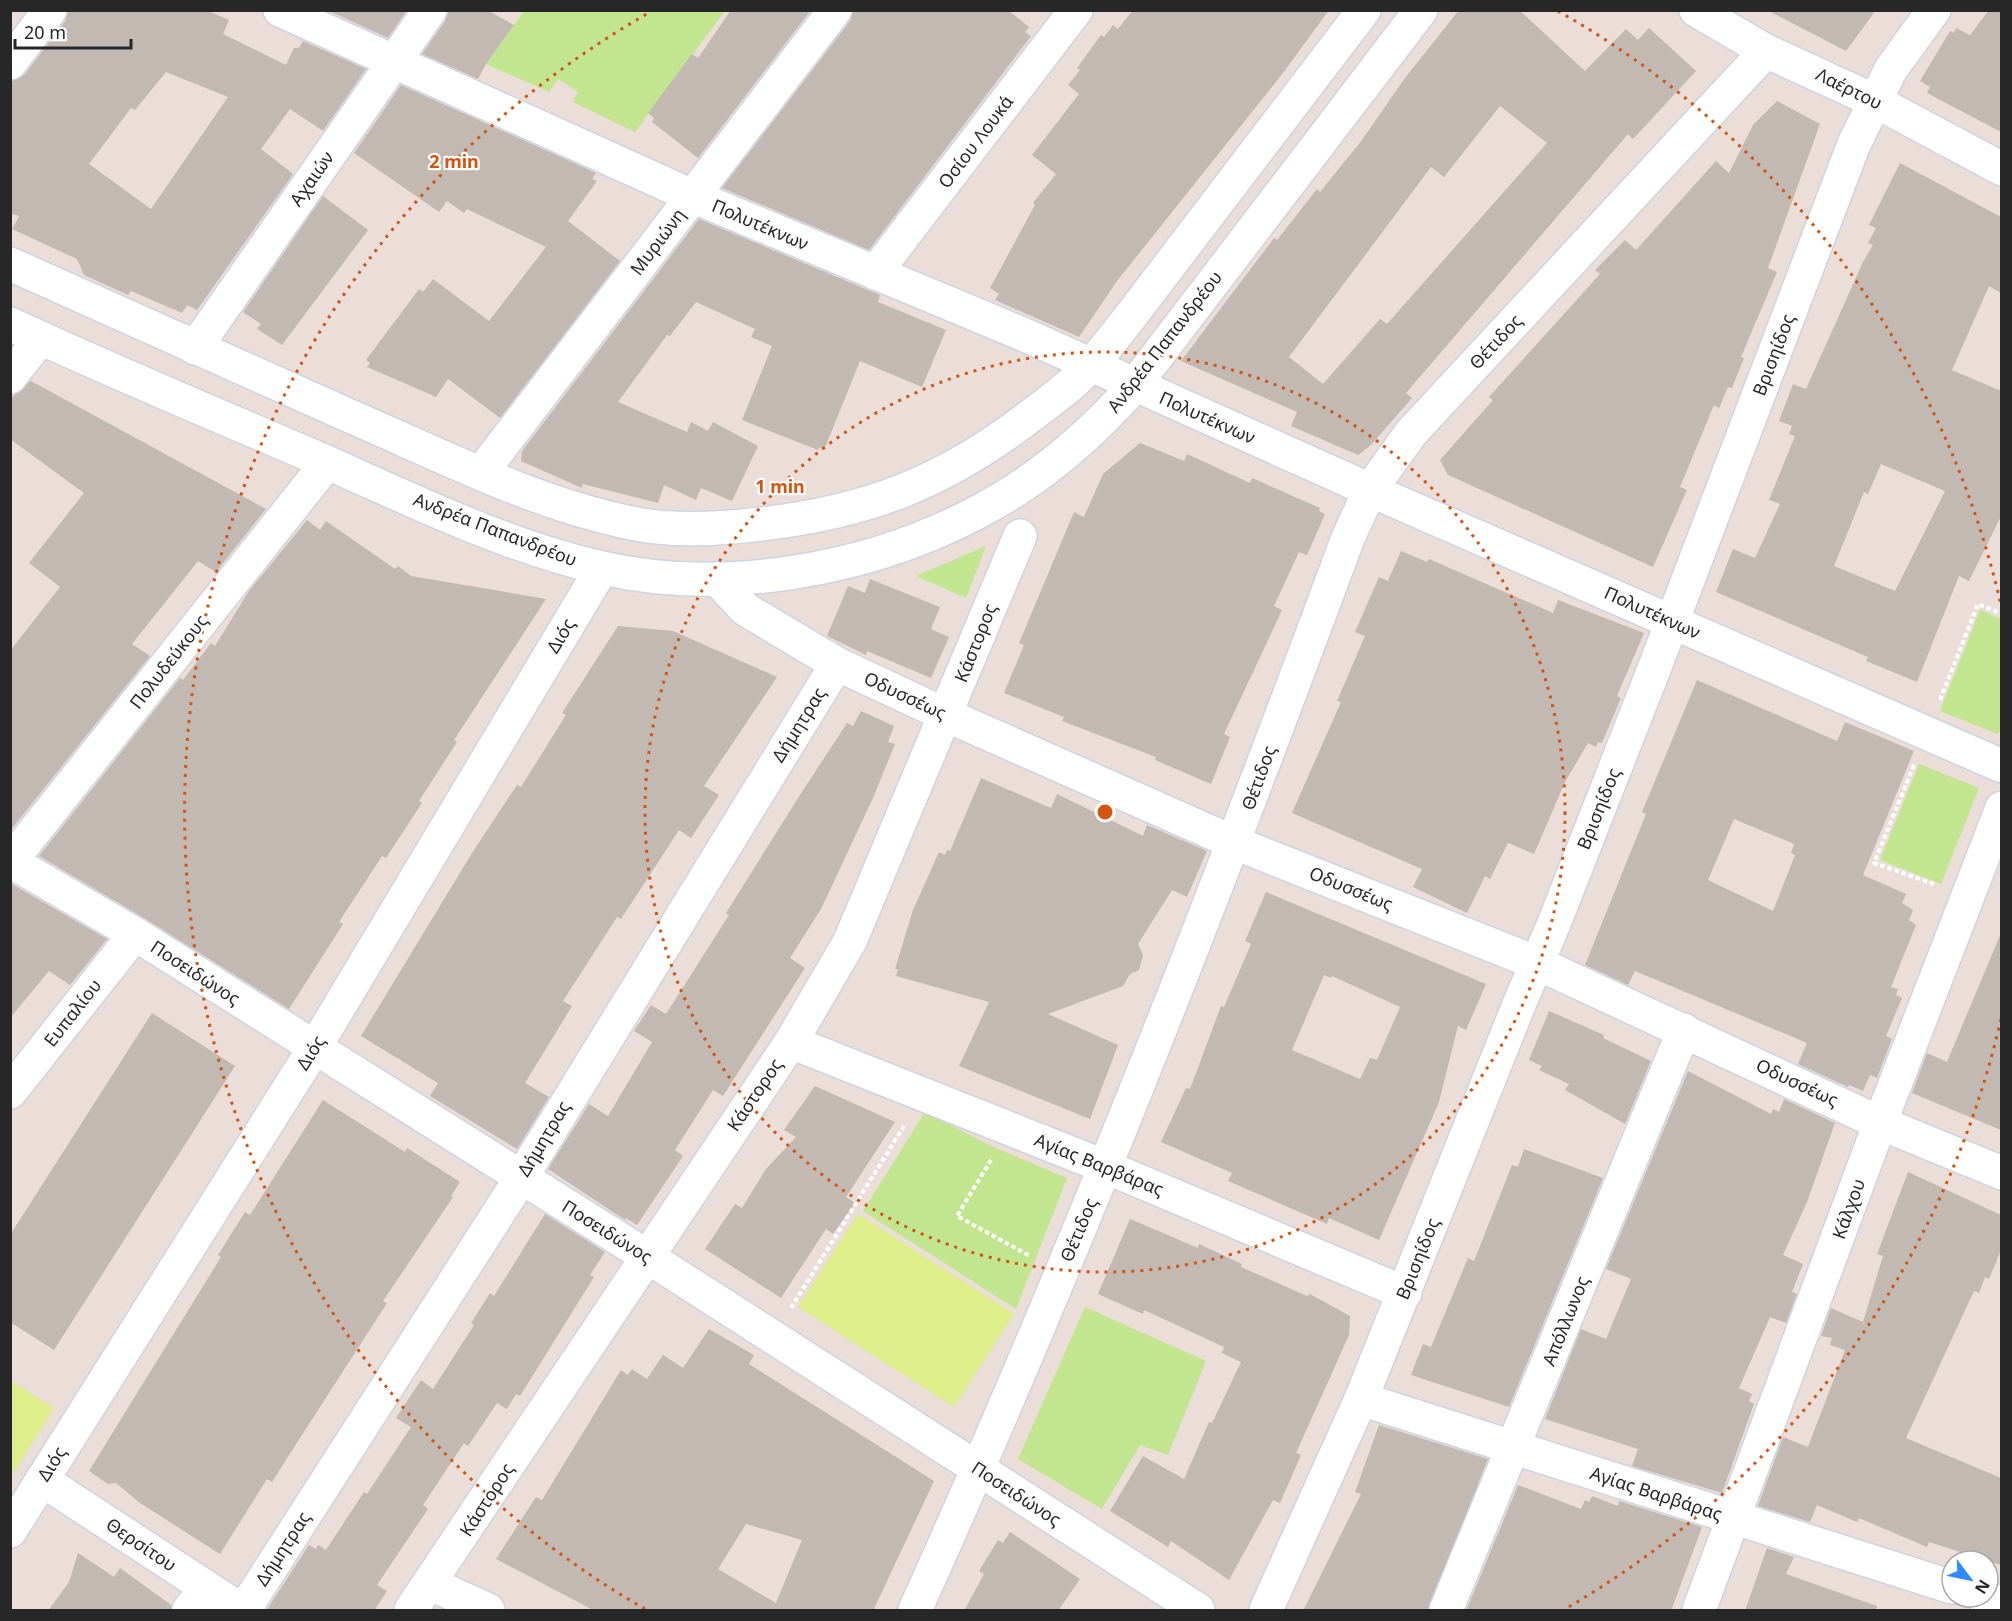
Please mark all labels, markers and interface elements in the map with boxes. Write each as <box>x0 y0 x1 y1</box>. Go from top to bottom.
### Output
scale bar <box>15 12 130 50</box>
text: 20 m <box>24 20 66 44</box>
street label: Λαέρτου <box>1812 62 1887 114</box>
street label: Οσίου Λουκά <box>932 90 1018 193</box>
street label: Αχαιών <box>284 146 339 211</box>
text: 2 min <box>429 149 479 173</box>
street label: Πολυτέκνων <box>708 193 812 255</box>
street label: Μυριώνη <box>624 203 690 280</box>
street label: Ανδρέα Παπανδρέου <box>1101 266 1227 417</box>
street label: Θέτιδος <box>1464 308 1527 374</box>
street label: Βρισηίδος <box>1746 310 1800 399</box>
street label: Πολυτέκνων <box>1156 385 1259 449</box>
text: 1 min <box>755 474 805 498</box>
street label: Ανδρέα Παπανδρέου <box>410 487 581 571</box>
street label: Πολυτέκνων <box>1601 580 1704 644</box>
street label: Κάστορος <box>948 599 1002 686</box>
street label: Πολυδεύκους <box>124 609 213 714</box>
street label: Διός <box>540 613 580 657</box>
street label: Οδυσσέως <box>860 666 951 725</box>
street label: Δήμητρας <box>766 682 831 766</box>
street label: Θέτιδος <box>1235 742 1281 813</box>
street label: Βρισηίδος <box>1571 764 1625 853</box>
centre of rings <box>1095 802 1115 822</box>
street label: Οδυσσέως <box>1306 860 1397 916</box>
street label: Ποσειδώνος <box>146 934 245 1010</box>
street label: Ευπαλίου <box>38 973 106 1051</box>
street label: Διός <box>290 1030 330 1074</box>
street label: Κάστορος <box>721 1053 787 1136</box>
street label: Οδυσσέως <box>1752 1053 1843 1112</box>
street label: Δήμητρας <box>511 1096 575 1181</box>
street label: Αγίας Βαρβάρας <box>1031 1127 1168 1201</box>
street label: Κάλχου <box>1826 1175 1870 1242</box>
street label: Ποσειδώνος <box>558 1194 657 1269</box>
street label: Θέτιδος <box>1054 1194 1102 1265</box>
street label: Βρισηίδος <box>1390 1214 1444 1303</box>
street label: Απόλλωνος <box>1536 1272 1594 1369</box>
street label: Διός <box>31 1441 71 1485</box>
street label: Ποσειδώνος <box>967 1455 1066 1531</box>
street label: Κάστορος <box>453 1458 519 1541</box>
street label: Αγίας Βαρβάρας <box>1587 1460 1726 1526</box>
street label: Δήμητρας <box>249 1506 315 1590</box>
street label: Θερσίτου <box>102 1512 181 1577</box>
north arrow <box>1940 1549 2000 1609</box>
text: N <box>1970 1576 1995 1598</box>

